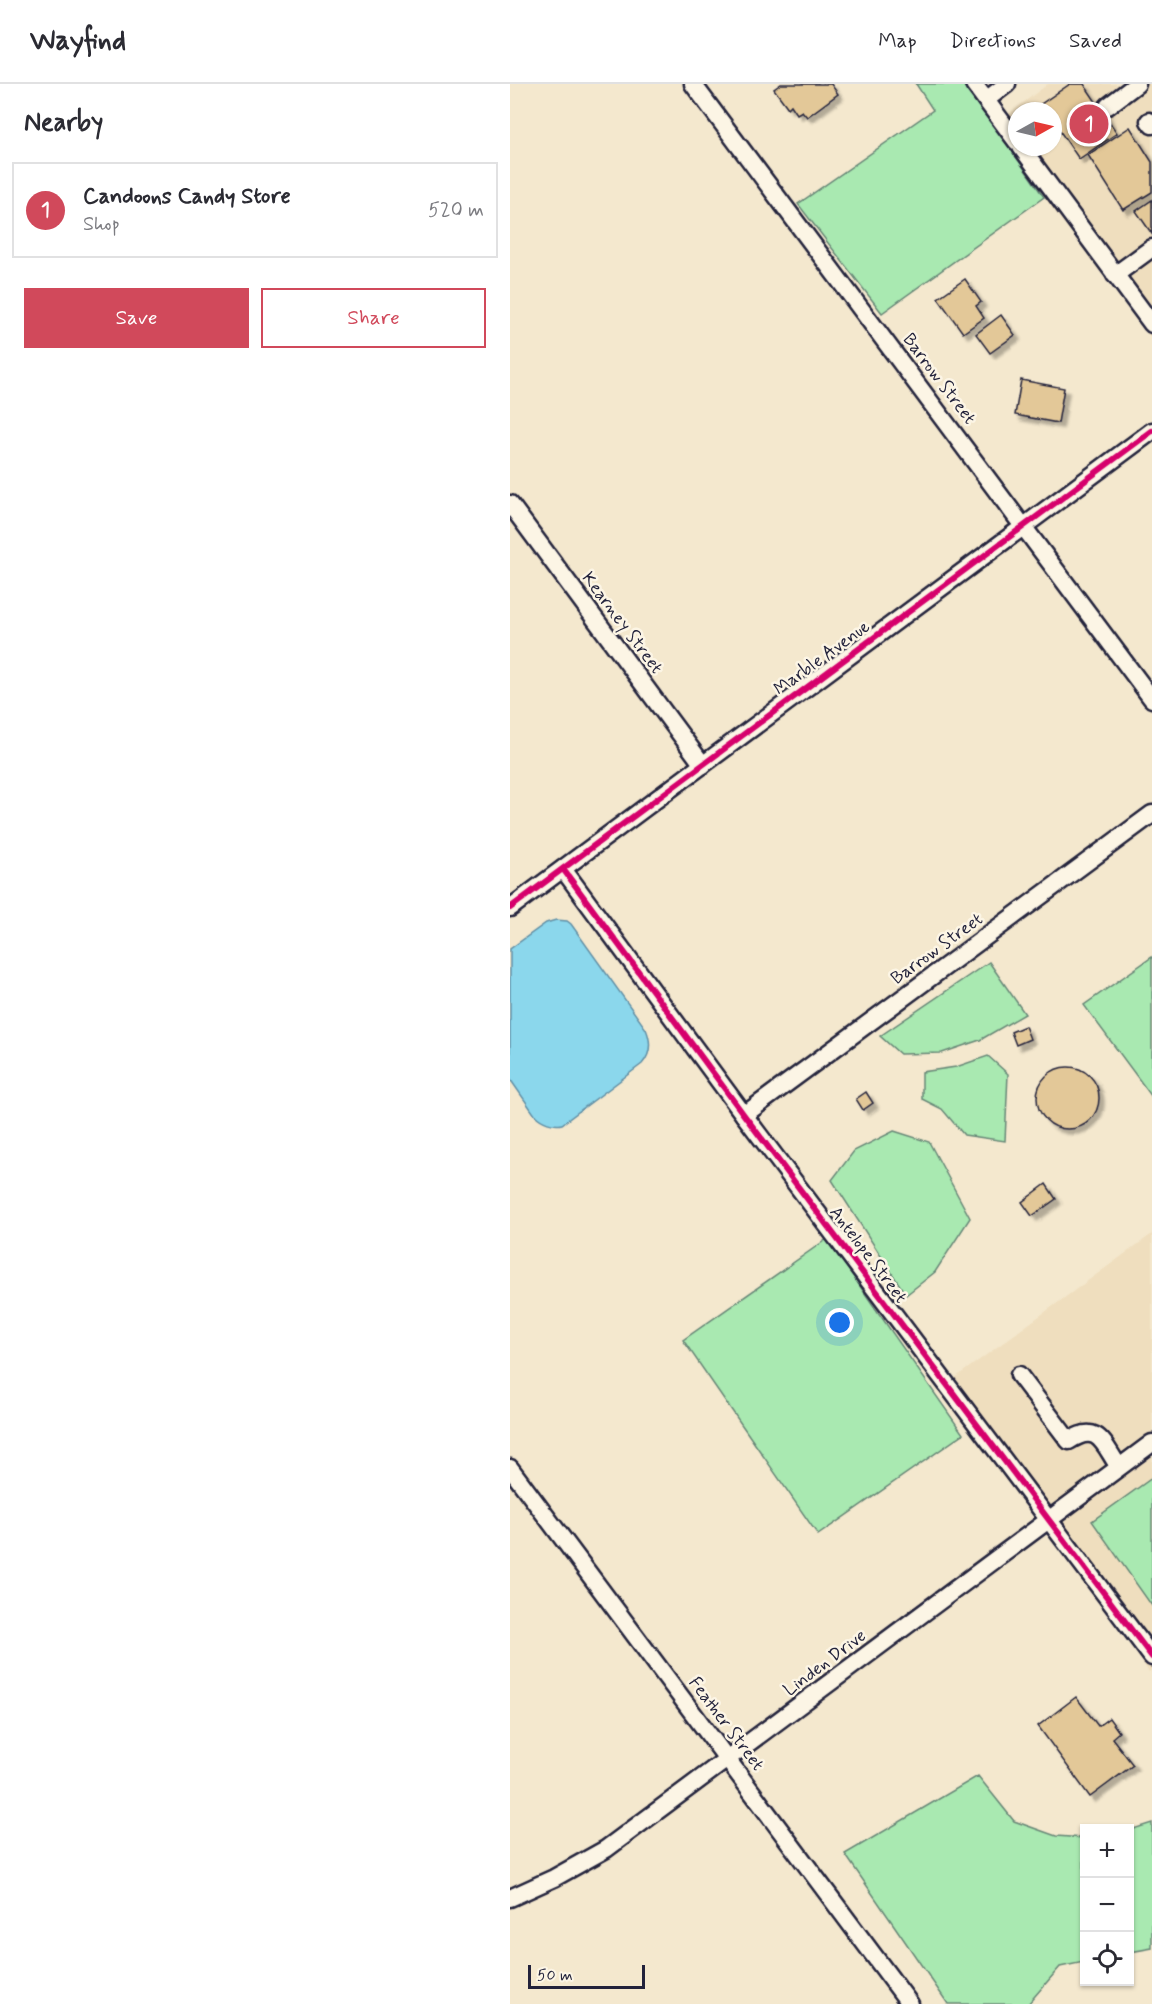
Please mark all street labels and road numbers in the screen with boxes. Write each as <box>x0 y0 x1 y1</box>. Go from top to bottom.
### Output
street label: Barrow Street <box>897 329 981 430</box>
street label: Kearney Street <box>576 567 668 679</box>
street label: Marble Avenue <box>769 615 875 701</box>
street label: Barrow Street <box>886 907 988 991</box>
street label: Antelope Street <box>824 1202 913 1309</box>
street label: Linden Drive <box>779 1624 871 1702</box>
street label: Feather Street <box>683 1672 769 1776</box>

